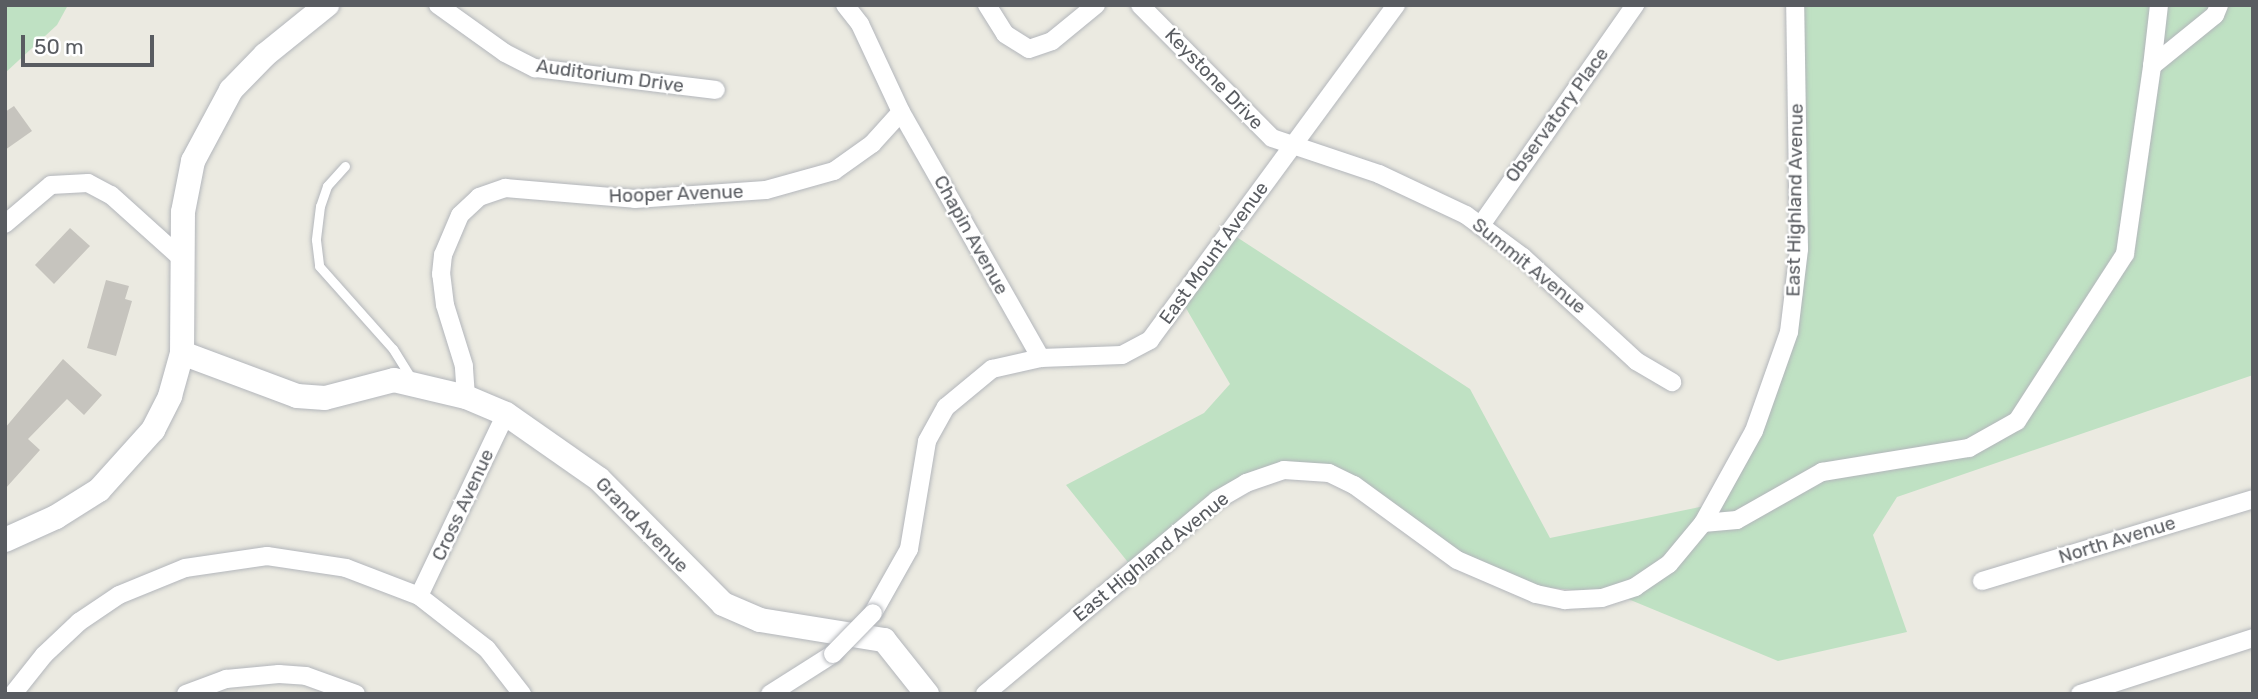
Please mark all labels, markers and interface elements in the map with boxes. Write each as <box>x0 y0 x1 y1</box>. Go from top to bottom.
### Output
scale bar <box>24 21 158 65</box>
street label: Keystone Drive <box>1160 24 1268 134</box>
text: 50 m <box>34 34 84 59</box>
street label: Observatory Place <box>1500 43 1614 187</box>
street label: Auditorium Drive <box>535 54 685 98</box>
street label: East Highland Avenue <box>1782 103 1808 297</box>
street label: Chapin Avenue <box>929 171 1013 299</box>
street label: East Mount Avenue <box>1154 177 1274 329</box>
street label: Hooper Avenue <box>608 180 744 208</box>
street label: Summit Avenue <box>1467 213 1591 319</box>
street label: Cross Avenue <box>427 445 499 565</box>
street label: Grand Avenue <box>591 472 693 578</box>
street label: East Highland Avenue <box>1068 487 1234 627</box>
street label: North Avenue <box>2056 511 2178 569</box>

